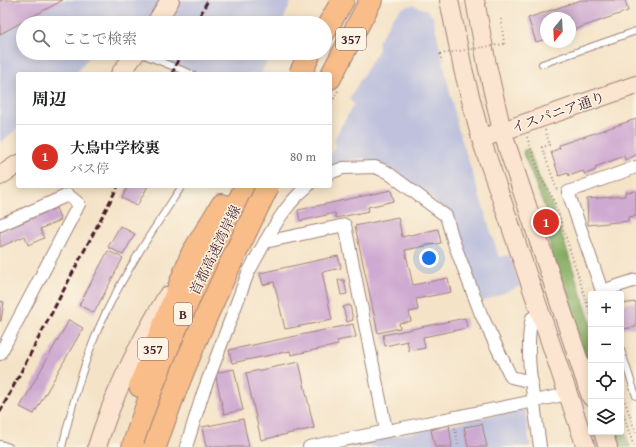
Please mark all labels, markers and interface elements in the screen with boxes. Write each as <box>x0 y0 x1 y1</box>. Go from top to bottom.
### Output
north arrow <box>540 12 576 48</box>
search box <box>16 16 332 60</box>
icon: search <box>30 27 52 49</box>
text: ここで検索 <box>62 28 137 49</box>
road number: 357 <box>336 28 366 50</box>
text: 周辺 <box>32 86 66 111</box>
street label: イスパニア通り <box>508 87 608 137</box>
text: 大鳥中学校裏 <box>70 137 160 158</box>
text: 1 <box>42 147 48 166</box>
text: 80 m <box>290 147 316 166</box>
text: バス停 <box>70 159 109 178</box>
street label: 首都高速湾岸線 <box>185 202 245 298</box>
pin: 1 <box>533 207 559 237</box>
your location <box>419 248 439 268</box>
map controls <box>588 291 624 435</box>
button: + <box>588 291 624 327</box>
road number: B <box>174 303 192 325</box>
button: − <box>588 327 624 363</box>
road number: 357 <box>138 338 168 360</box>
button: locate <box>588 363 624 399</box>
button: layers <box>588 399 624 435</box>

